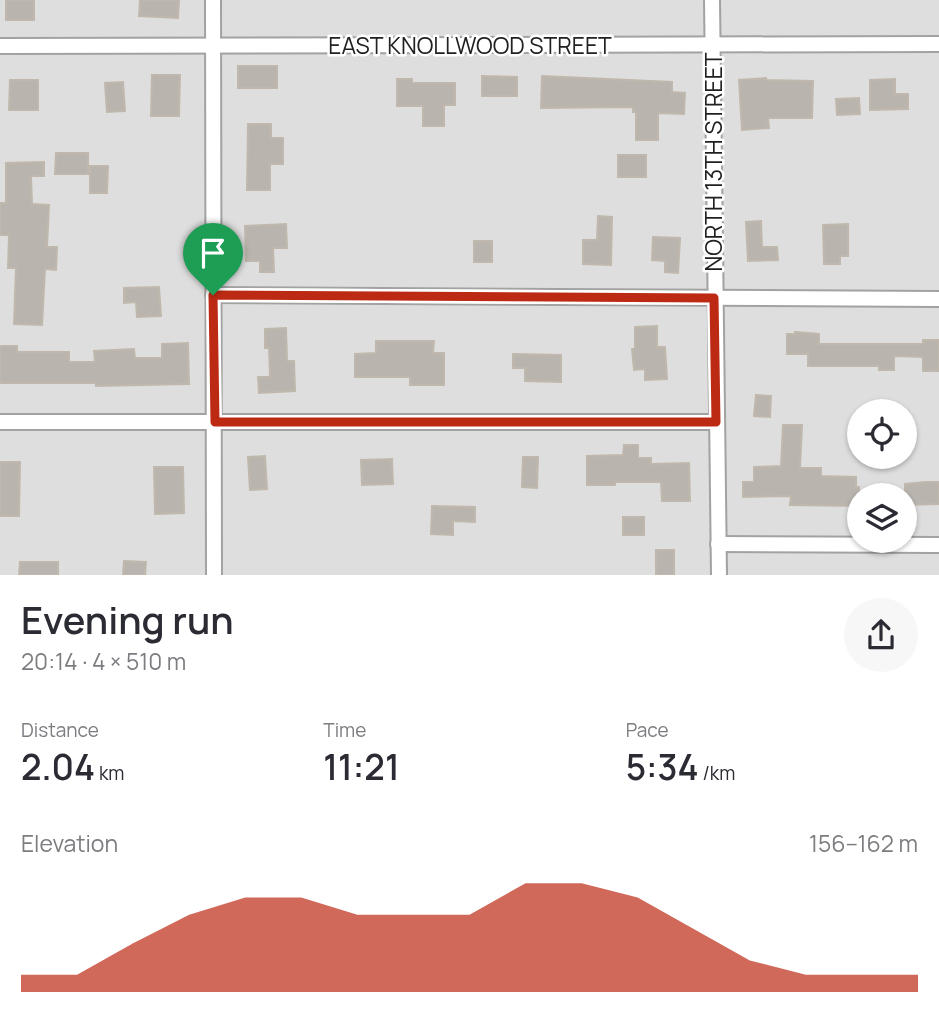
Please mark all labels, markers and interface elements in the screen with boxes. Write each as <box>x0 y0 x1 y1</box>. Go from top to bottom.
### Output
street label: EAST KNOLLWOOD STREET <box>328 29 612 61</box>
street label: NORTH 13TH STREET <box>697 52 729 272</box>
pin <box>183 223 243 295</box>
icon: arrive <box>194 234 232 272</box>
map controls <box>847 399 917 553</box>
button: locate <box>847 399 917 469</box>
button: layers <box>847 483 917 553</box>
text: Evening run <box>21 593 234 645</box>
button: share <box>844 598 918 672</box>
text: 20:14 · 4 × 510 m <box>21 645 186 677</box>
text: Distance <box>21 717 99 743</box>
text: Time <box>323 717 366 743</box>
text: Pace <box>626 717 669 743</box>
text: 2.04 <box>21 743 95 791</box>
text: 11:21 <box>323 743 400 791</box>
text: 5:34 <box>626 743 699 791</box>
text: km <box>95 760 124 786</box>
text: /km <box>699 760 735 786</box>
text: Elevation <box>21 827 118 859</box>
text: 156–162 m <box>809 827 918 859</box>

